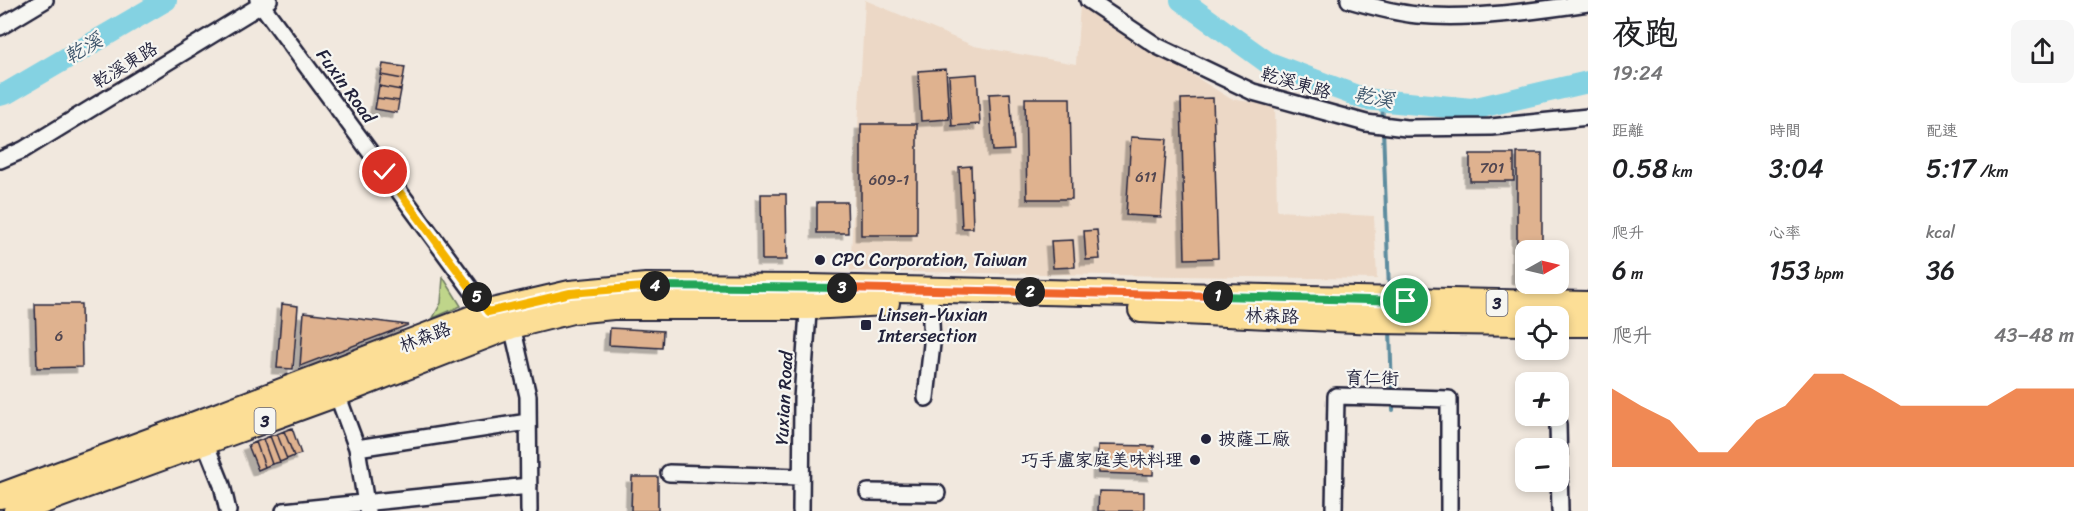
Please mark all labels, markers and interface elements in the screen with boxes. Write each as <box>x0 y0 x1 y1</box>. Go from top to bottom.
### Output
text: 夜跑 <box>1612 4 1678 62</box>
button: share <box>2011 20 2074 83</box>
water label: 乾溪 <box>57 23 110 74</box>
street label: 乾溪東路 <box>86 33 164 97</box>
street label: Fuxin Road <box>308 42 385 132</box>
text: 19:24 <box>1612 56 1663 91</box>
street label: 乾溪東路 <box>1257 58 1335 108</box>
water label: 乾溪 <box>1351 76 1398 119</box>
text: 距離 <box>1612 116 1644 145</box>
text: 時間 <box>1769 116 1801 145</box>
text: 配速 <box>1926 116 1958 145</box>
text: 0.58 <box>1612 145 1668 191</box>
text: 3:04 <box>1769 145 1824 191</box>
text: 5:17 <box>1926 145 1976 191</box>
pin <box>359 146 410 197</box>
icon: check <box>368 155 401 188</box>
house number: 701 <box>1480 155 1504 181</box>
text: km <box>1668 157 1693 186</box>
text: /km <box>1976 157 2009 186</box>
house number: 611 <box>1135 164 1157 190</box>
house number: 609-1 <box>869 167 909 193</box>
text: 爬升 <box>1612 218 1644 247</box>
text: 心率 <box>1769 218 1801 247</box>
text: kcal <box>1926 218 1955 247</box>
north arrow <box>1515 240 1569 294</box>
map controls <box>1515 240 1569 492</box>
place label: CPC Corporation, Taiwan <box>832 244 1027 276</box>
text: 6 <box>1612 247 1627 293</box>
text: 153 <box>1769 247 1810 293</box>
text: 36 <box>1926 247 1955 293</box>
marker: CPC Corporation, Taiwan <box>813 253 827 267</box>
text: m <box>1627 259 1643 288</box>
text: bpm <box>1810 259 1844 288</box>
pin: 4 <box>640 271 670 301</box>
text: 4 <box>650 271 660 300</box>
pin: 3 <box>827 273 857 303</box>
text: 3 <box>838 273 846 302</box>
pin <box>1380 275 1431 326</box>
pin: 2 <box>1015 277 1045 307</box>
text: 2 <box>1025 277 1035 306</box>
pin: 1 <box>1203 281 1233 311</box>
text: 1 <box>1215 281 1221 310</box>
pin: 5 <box>462 282 492 312</box>
text: 5 <box>472 282 482 311</box>
icon: arrive <box>1389 284 1422 317</box>
road number: 3 <box>1486 290 1508 316</box>
place label: Linsen-Yuxian Intersection <box>877 299 988 352</box>
street label: 林森路 <box>1244 299 1300 333</box>
button: locate <box>1515 306 1569 360</box>
street label: 林森路 <box>394 312 456 362</box>
marker: Linsen-Yuxian Intersection <box>859 318 873 332</box>
text: 爬升 <box>1612 318 1652 353</box>
text: 43–48 m <box>1994 318 2074 353</box>
house number: 6 <box>55 323 63 349</box>
street label: Yuxian Road <box>766 349 803 446</box>
street label: 育仁街 <box>1345 362 1399 394</box>
button: + <box>1515 372 1569 426</box>
road number: 3 <box>254 408 276 434</box>
place label: 披薩工廠 <box>1218 423 1290 455</box>
marker: 披薩工廠 <box>1199 432 1213 446</box>
button: − <box>1515 438 1569 492</box>
place label: 巧手盧家庭美味料理 <box>1021 444 1183 476</box>
marker: 巧手盧家庭美味料理 <box>1188 453 1202 467</box>

